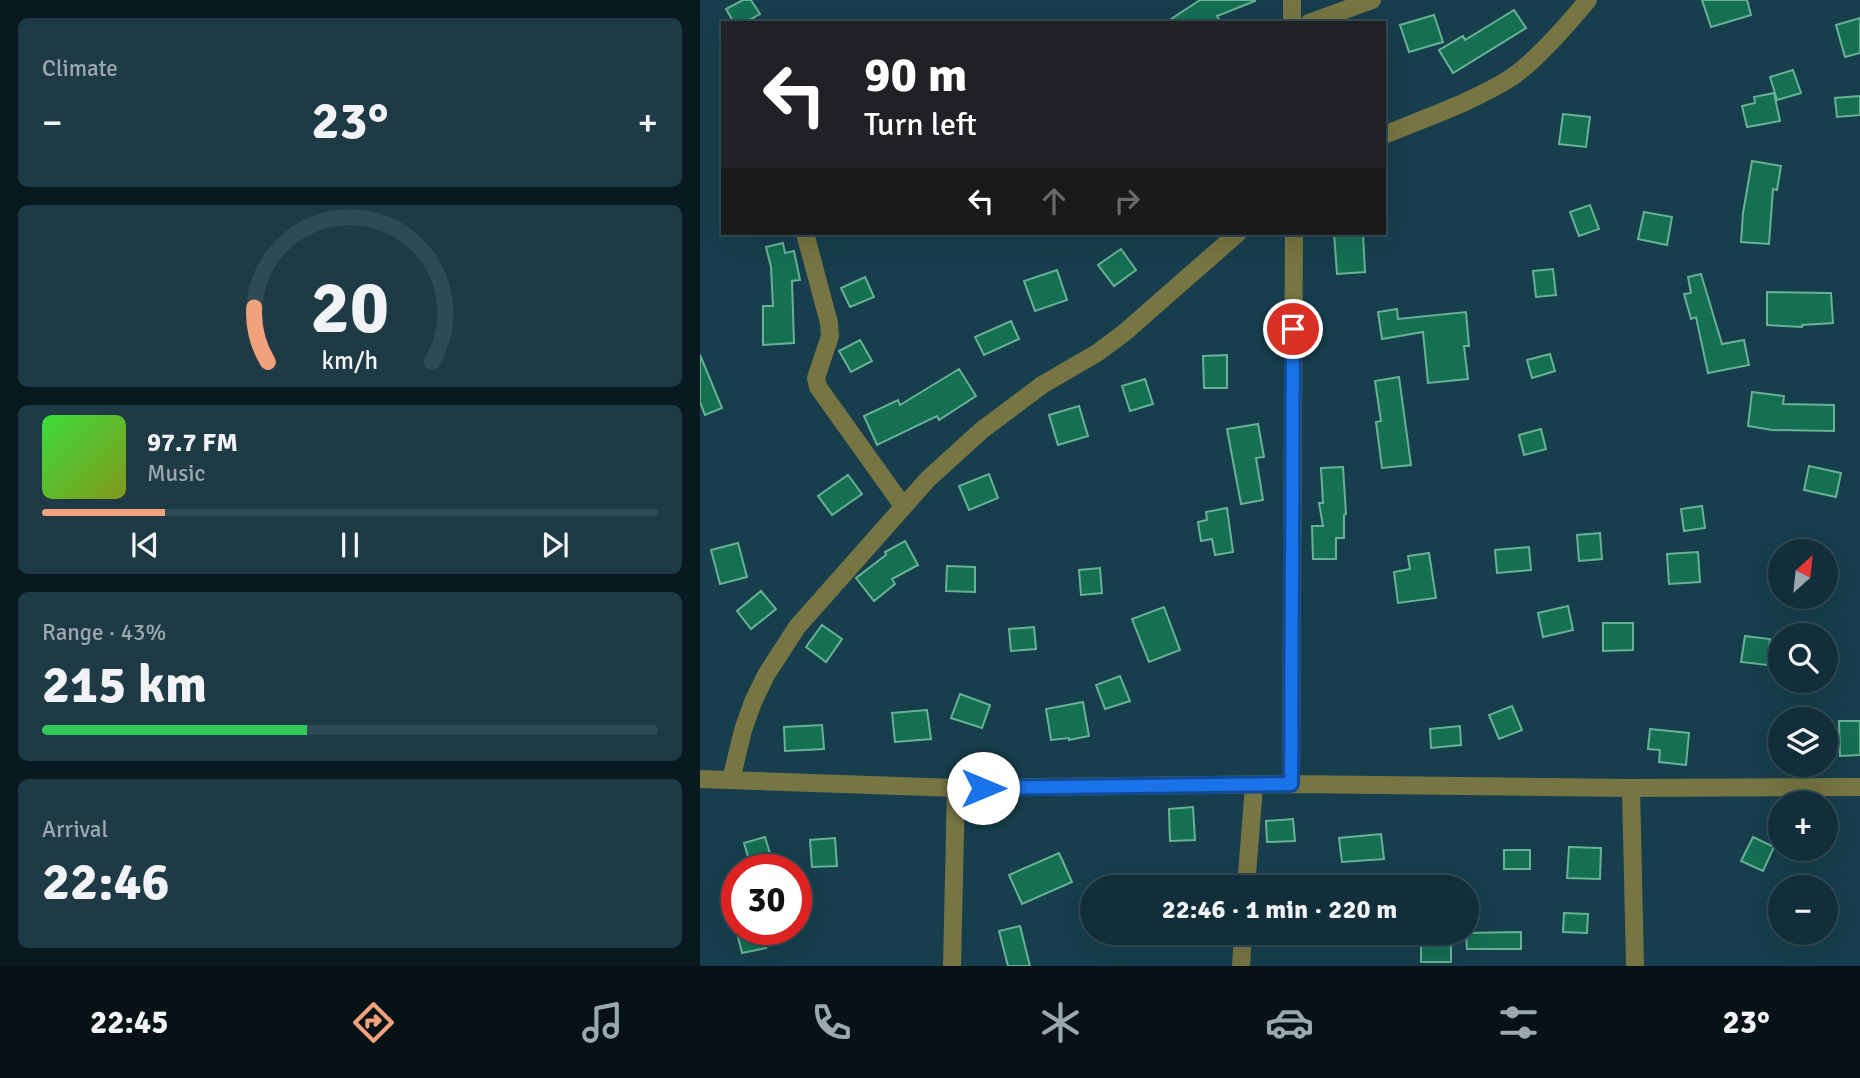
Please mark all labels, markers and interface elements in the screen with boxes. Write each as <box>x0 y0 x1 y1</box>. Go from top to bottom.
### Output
text: 90 m <box>864 45 967 105</box>
icon: left <box>749 49 840 140</box>
text: Climate <box>42 54 118 83</box>
text: 23° <box>312 89 388 153</box>
text: − <box>42 99 63 146</box>
text: + <box>637 99 658 146</box>
text: Turn left <box>864 105 977 144</box>
icon: left <box>962 182 1000 220</box>
icon: ahead <box>1035 182 1073 220</box>
icon: right <box>1108 182 1146 220</box>
text: 20 <box>311 264 389 353</box>
pin <box>1263 299 1323 359</box>
icon: arrive <box>1274 310 1312 348</box>
text: km/h <box>322 345 378 376</box>
text: 97.7 FM <box>147 427 238 459</box>
text: Music <box>147 459 205 488</box>
icon: previous <box>126 526 164 564</box>
icon: pause <box>331 526 369 564</box>
icon: next <box>536 526 574 564</box>
north arrow <box>1768 539 1838 609</box>
map controls <box>1768 539 1838 945</box>
text: Range · 43% <box>42 618 166 647</box>
button: search <box>1768 623 1838 693</box>
text: 215 km <box>42 653 207 717</box>
button: layers <box>1768 707 1838 777</box>
position arrow <box>946 751 1020 825</box>
button: + <box>1768 791 1838 861</box>
text: Arrival <box>42 815 108 844</box>
text: 22:46 <box>42 850 170 914</box>
speed limit sign: 30 <box>721 854 812 945</box>
button: − <box>1768 875 1838 945</box>
text: 22:46 · 1 min · 220 m <box>1162 894 1397 926</box>
icon: directions <box>349 998 398 1047</box>
icon: music <box>578 998 627 1047</box>
icon: phone <box>807 998 856 1047</box>
icon: climate <box>1036 998 1085 1047</box>
icon: car <box>1265 998 1314 1047</box>
icon: filters <box>1494 998 1543 1047</box>
text: 22:45 <box>90 1003 169 1042</box>
text: 23° <box>1723 1003 1770 1042</box>

